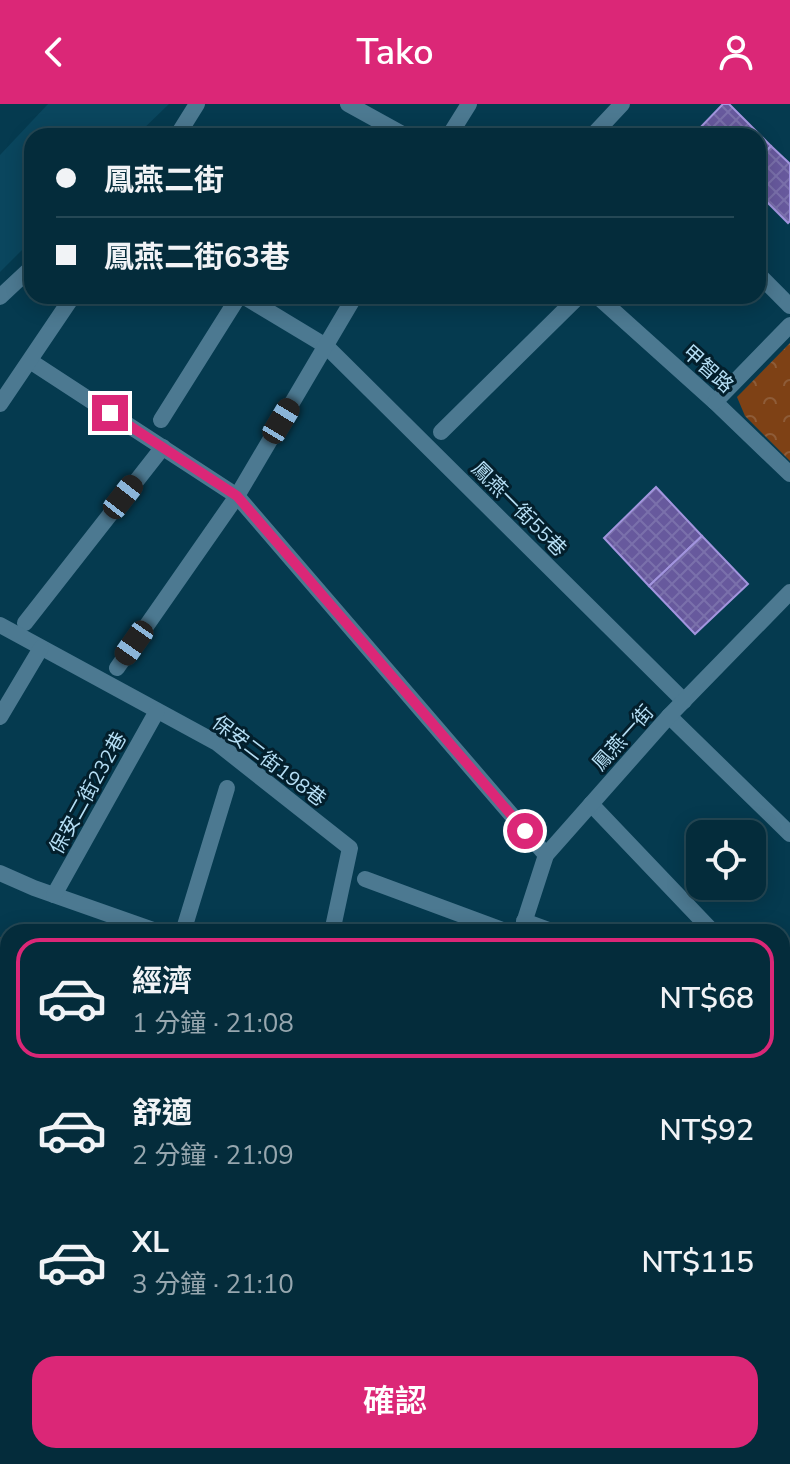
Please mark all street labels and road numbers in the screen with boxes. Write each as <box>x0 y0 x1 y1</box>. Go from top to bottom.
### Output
street label: 甲智路 <box>677 339 739 399</box>
street label: 鳳燕一街55巷 <box>466 456 572 562</box>
street label: 鳳燕一街 <box>586 699 660 777</box>
street label: 保安二街198巷 <box>207 709 331 813</box>
street label: 保安二街232巷 <box>43 727 133 859</box>

